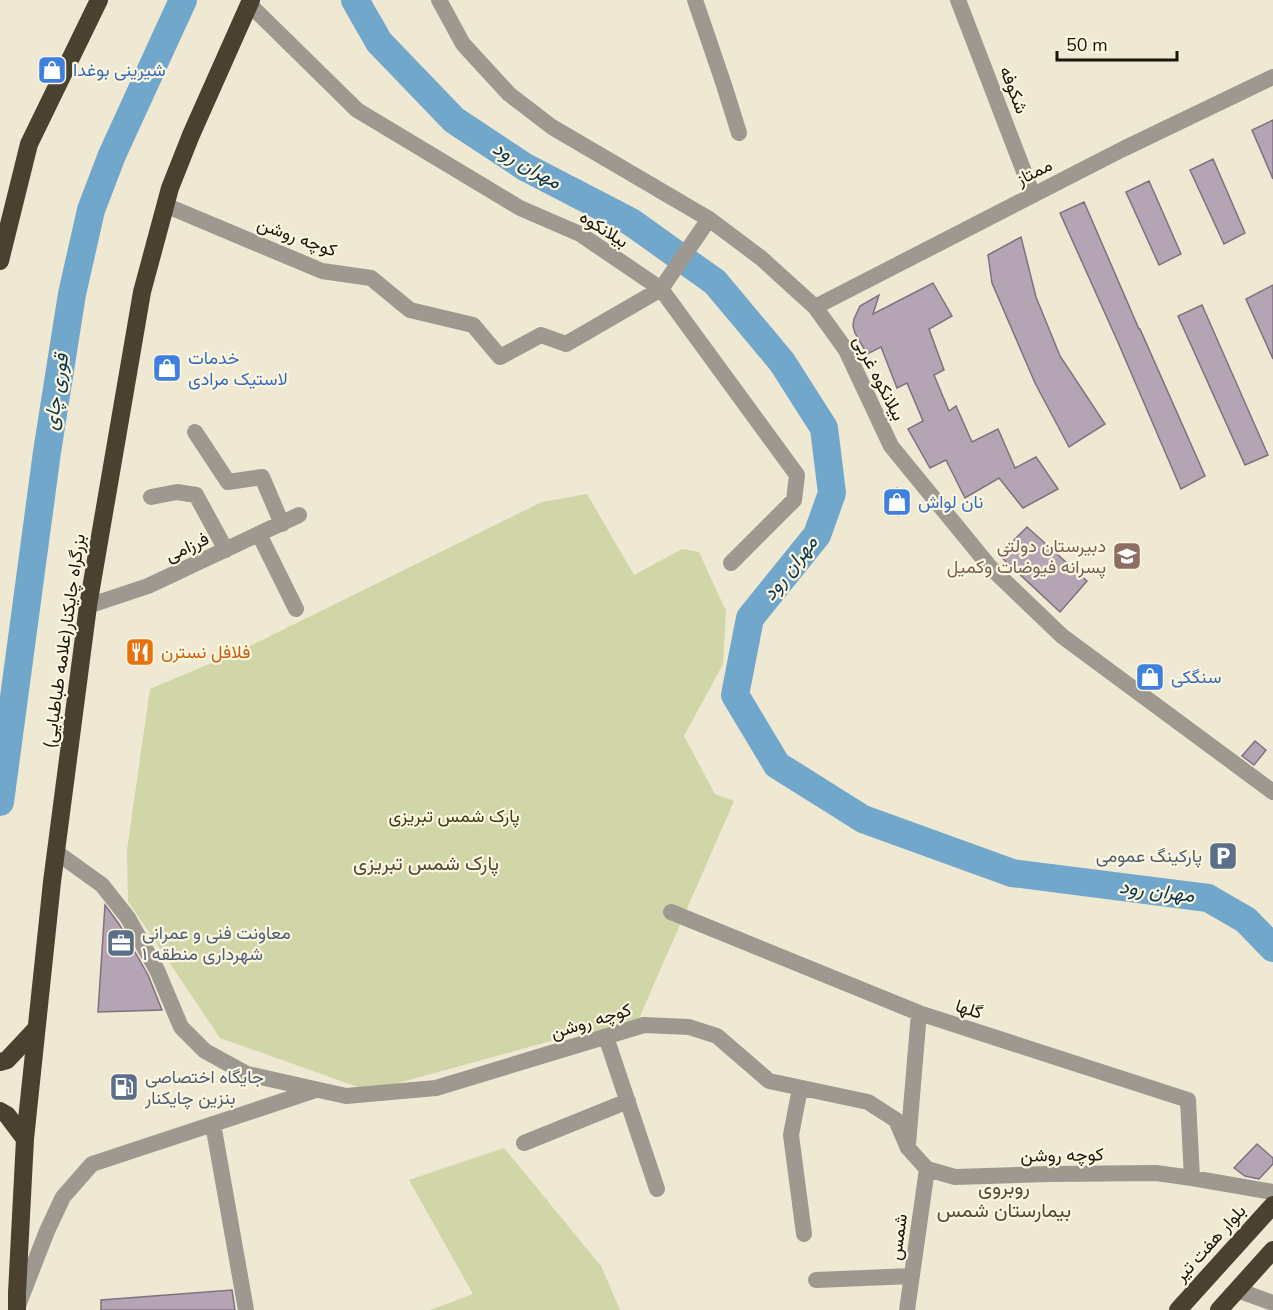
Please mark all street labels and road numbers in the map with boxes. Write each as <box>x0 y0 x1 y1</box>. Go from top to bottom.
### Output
street label: شکوفه <box>994 63 1034 117</box>
street label: ممتاز <box>1011 153 1056 192</box>
street label: بیلانکوه <box>575 205 633 253</box>
street label: کوچه روشن <box>254 212 340 262</box>
street label: بیلانکوه غربی <box>847 331 911 425</box>
street label: فرزامی <box>161 526 213 568</box>
street label: بزرگراه چایکنار(علامه طباطبایی) <box>37 532 91 750</box>
street label: گلها <box>952 993 986 1025</box>
street label: کوچه روشن <box>548 997 634 1045</box>
street label: کوچه روشن <box>1020 1142 1104 1168</box>
street label: بلوار هفت تیر <box>1168 1199 1251 1288</box>
street label: شمس <box>883 1212 913 1262</box>

